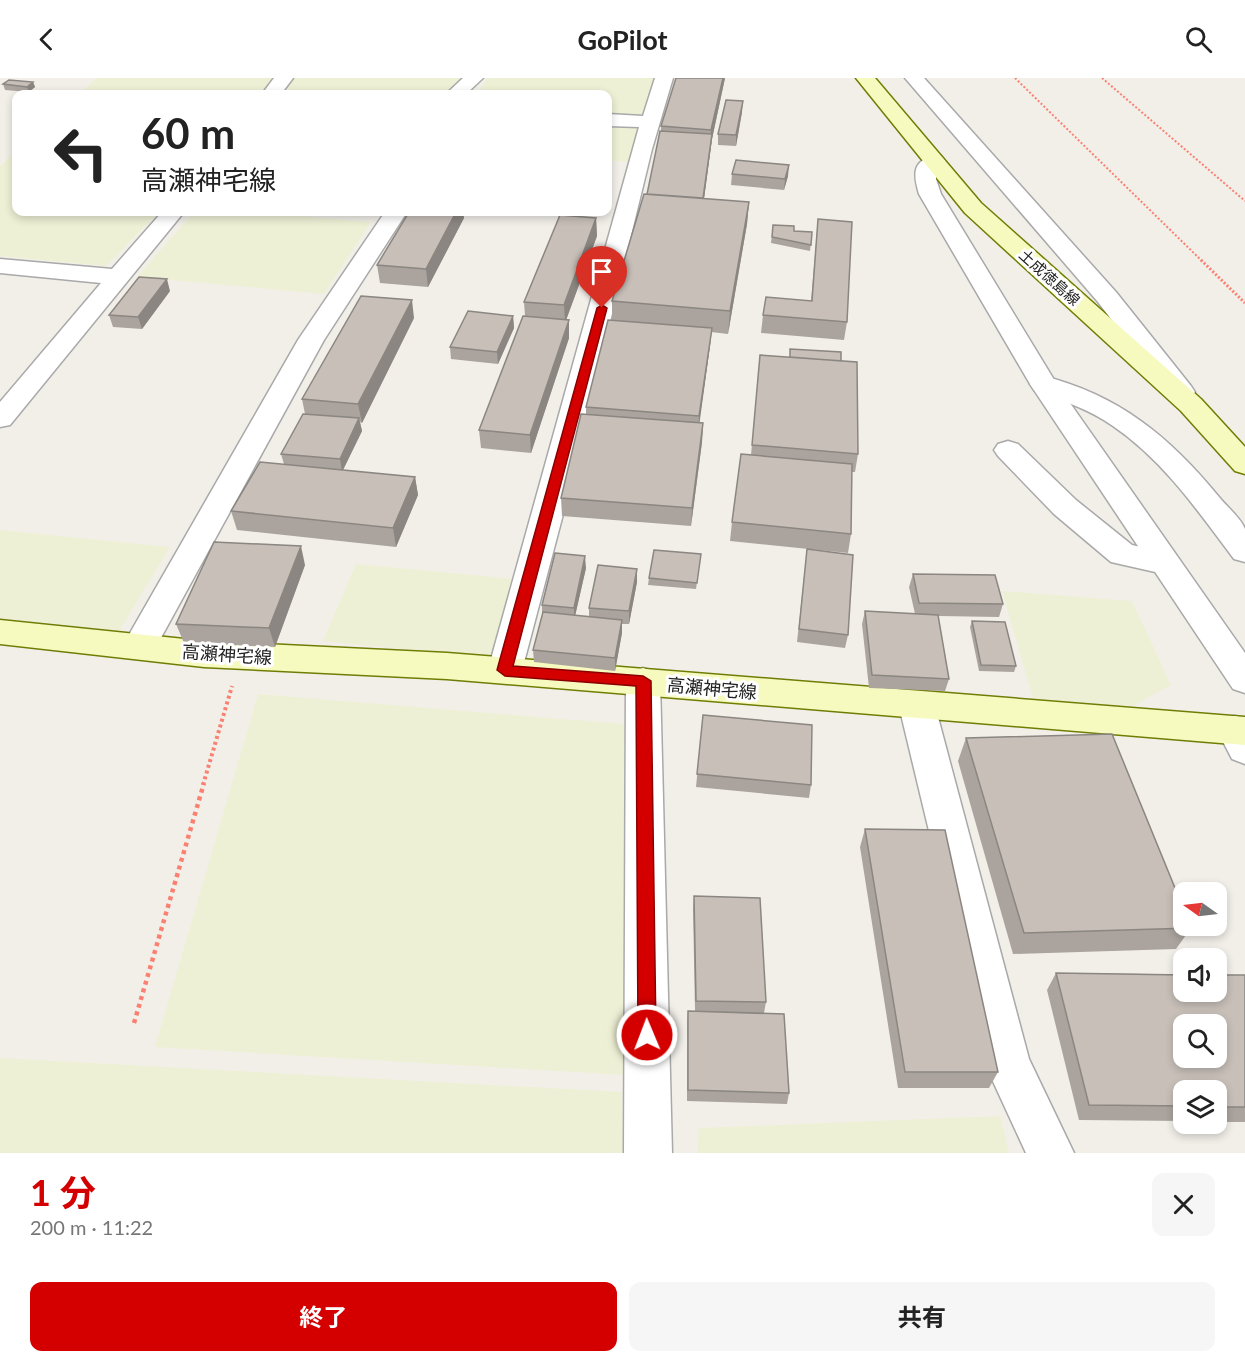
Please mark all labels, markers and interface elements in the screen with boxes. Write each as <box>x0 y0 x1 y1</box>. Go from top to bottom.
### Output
icon: back <box>30 23 63 56</box>
text: GoPilot <box>577 23 668 56</box>
icon: search <box>1182 23 1215 56</box>
text: 60 m <box>141 108 235 158</box>
icon: left <box>42 114 120 192</box>
text: 高瀬神宅線 <box>141 163 276 196</box>
street label: 土成徳島線 <box>1016 245 1084 309</box>
pin <box>576 246 627 308</box>
icon: arrive <box>585 255 618 288</box>
street label: 高瀬神宅線 <box>181 640 273 668</box>
street label: 高瀬神宅線 <box>666 673 758 703</box>
north arrow <box>1173 882 1227 936</box>
map controls <box>1173 882 1227 1134</box>
button: sound <box>1173 948 1227 1002</box>
position arrow <box>615 1003 679 1067</box>
button: search <box>1173 1014 1227 1068</box>
button: layers <box>1173 1080 1227 1134</box>
text: 1 分 <box>30 1170 96 1214</box>
button: close <box>1152 1173 1215 1236</box>
text: 200 m · 11:22 <box>30 1215 153 1239</box>
button: 終了 <box>30 1282 617 1351</box>
button: 共有 <box>629 1282 1215 1351</box>

